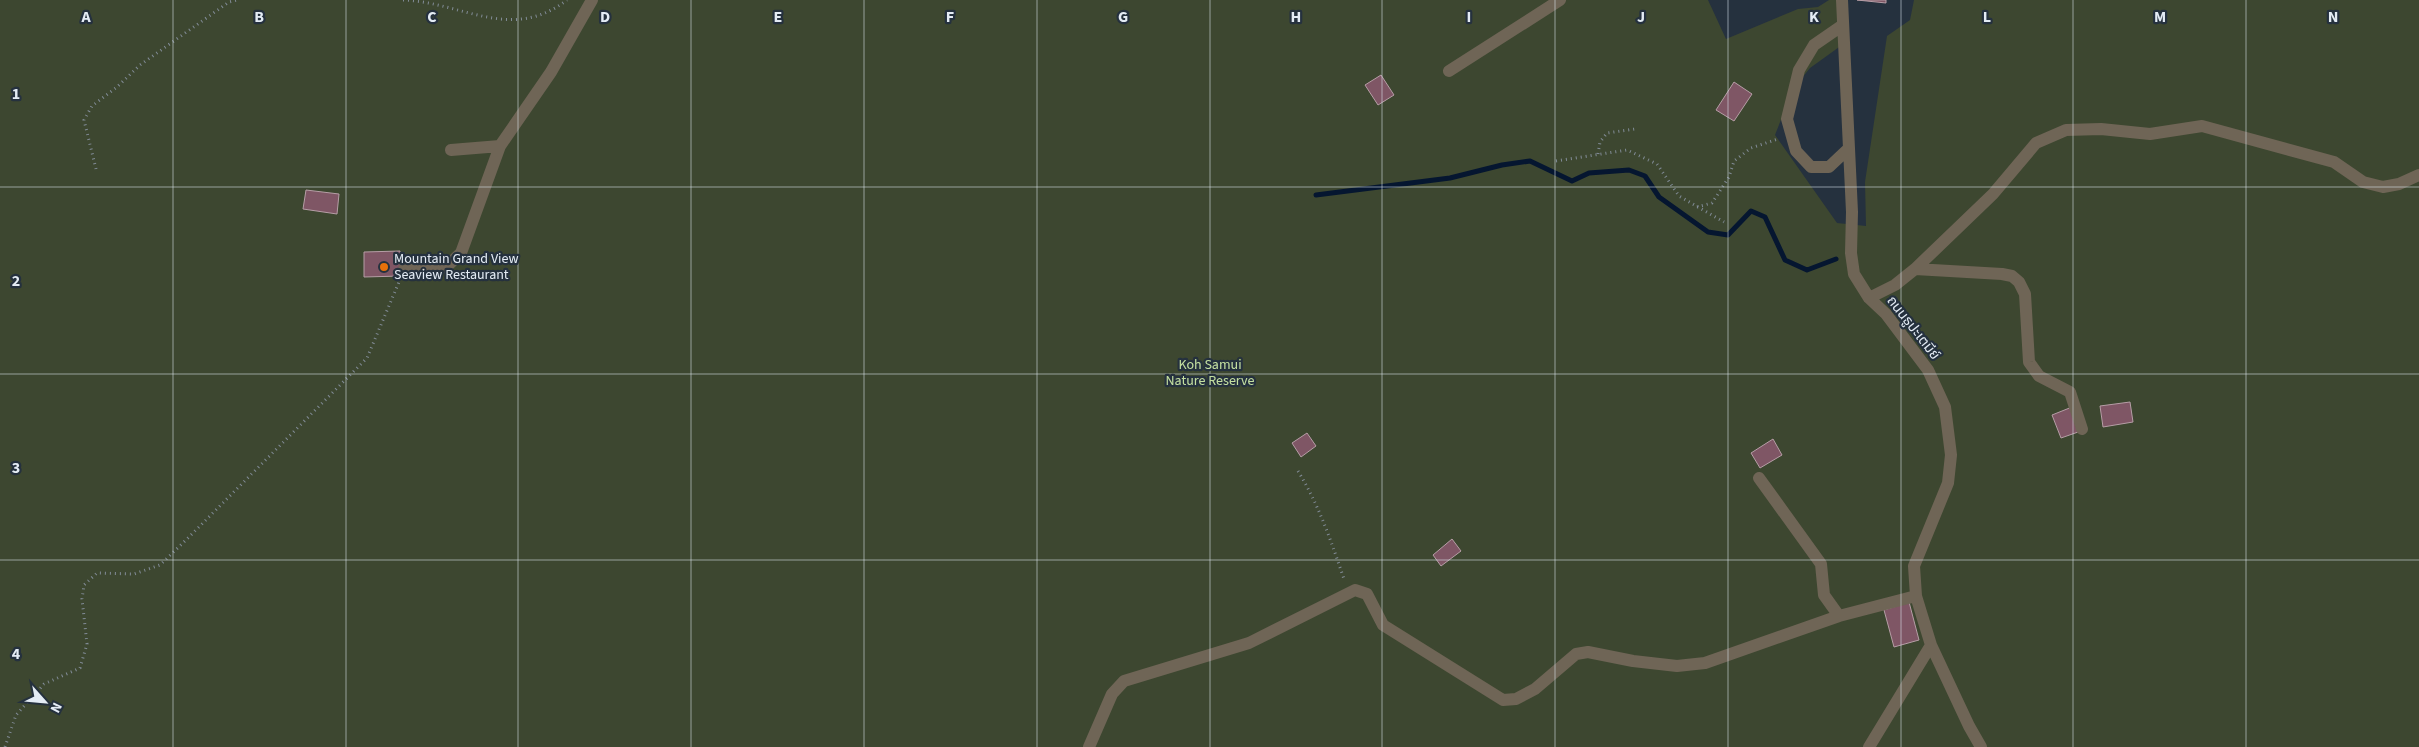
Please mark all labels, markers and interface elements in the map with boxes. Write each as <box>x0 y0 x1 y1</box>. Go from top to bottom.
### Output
text: A <box>80 6 91 28</box>
text: B <box>254 6 264 28</box>
text: C <box>427 6 437 28</box>
text: D <box>600 6 610 28</box>
text: E <box>774 6 782 28</box>
text: F <box>946 6 954 28</box>
text: G <box>1118 6 1128 28</box>
text: H <box>1291 6 1301 28</box>
text: I <box>1467 6 1471 28</box>
text: J <box>1637 6 1645 28</box>
text: K <box>1809 6 1819 28</box>
text: L <box>1983 6 1991 28</box>
text: M <box>2154 6 2166 28</box>
text: N <box>2328 6 2338 28</box>
text: 1 <box>12 83 20 105</box>
place label: Mountain Grand View Seaview Restaurant <box>394 249 519 285</box>
marker: Mountain Grand View Seaview Restaurant <box>378 261 390 273</box>
text: 2 <box>12 270 20 292</box>
street label: ถนนธูปะเตมีย์ <box>1882 292 1944 364</box>
park label: Koh Samui Nature Reserve <box>1166 355 1255 391</box>
text: 3 <box>12 457 20 479</box>
text: 4 <box>12 643 21 665</box>
north arrow <box>20 677 70 727</box>
text: N <box>45 699 67 716</box>

